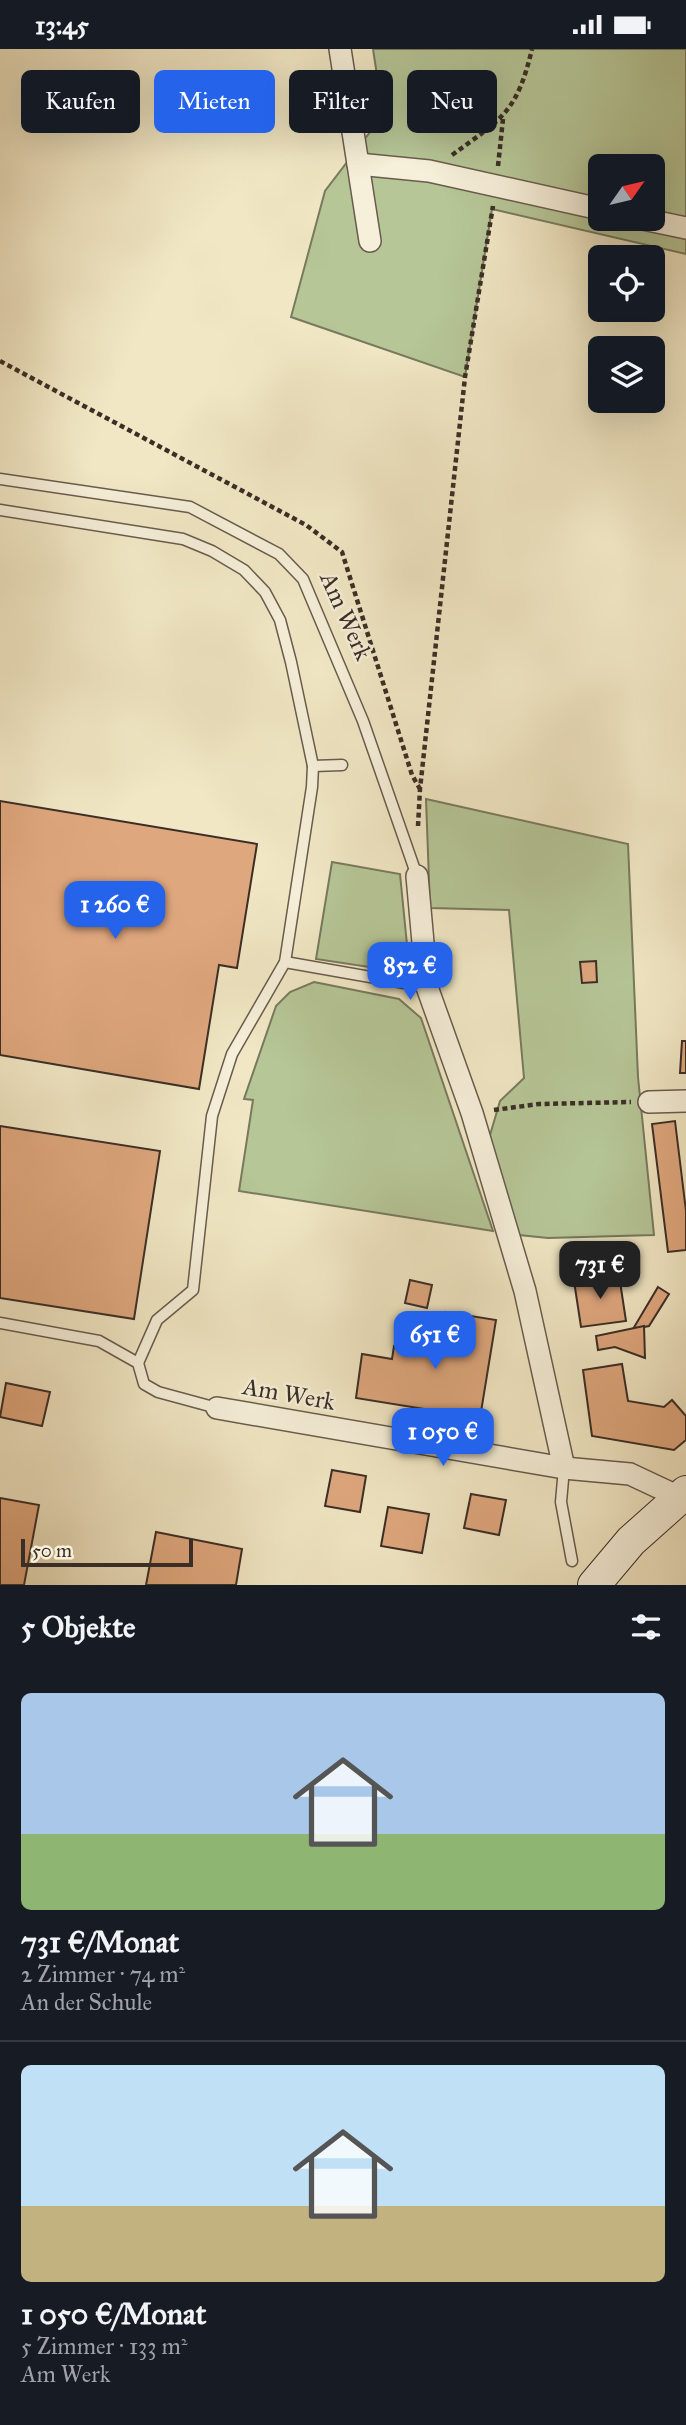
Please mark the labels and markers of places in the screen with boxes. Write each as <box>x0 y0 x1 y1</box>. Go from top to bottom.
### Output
pin: 1 260 € <box>50 881 180 941</box>
pin: 852 € <box>361 943 459 1002</box>
pin: 731 € <box>551 1241 649 1301</box>
pin: 651 € <box>386 1311 484 1371</box>
pin: 1 050 € <box>378 1409 508 1468</box>

